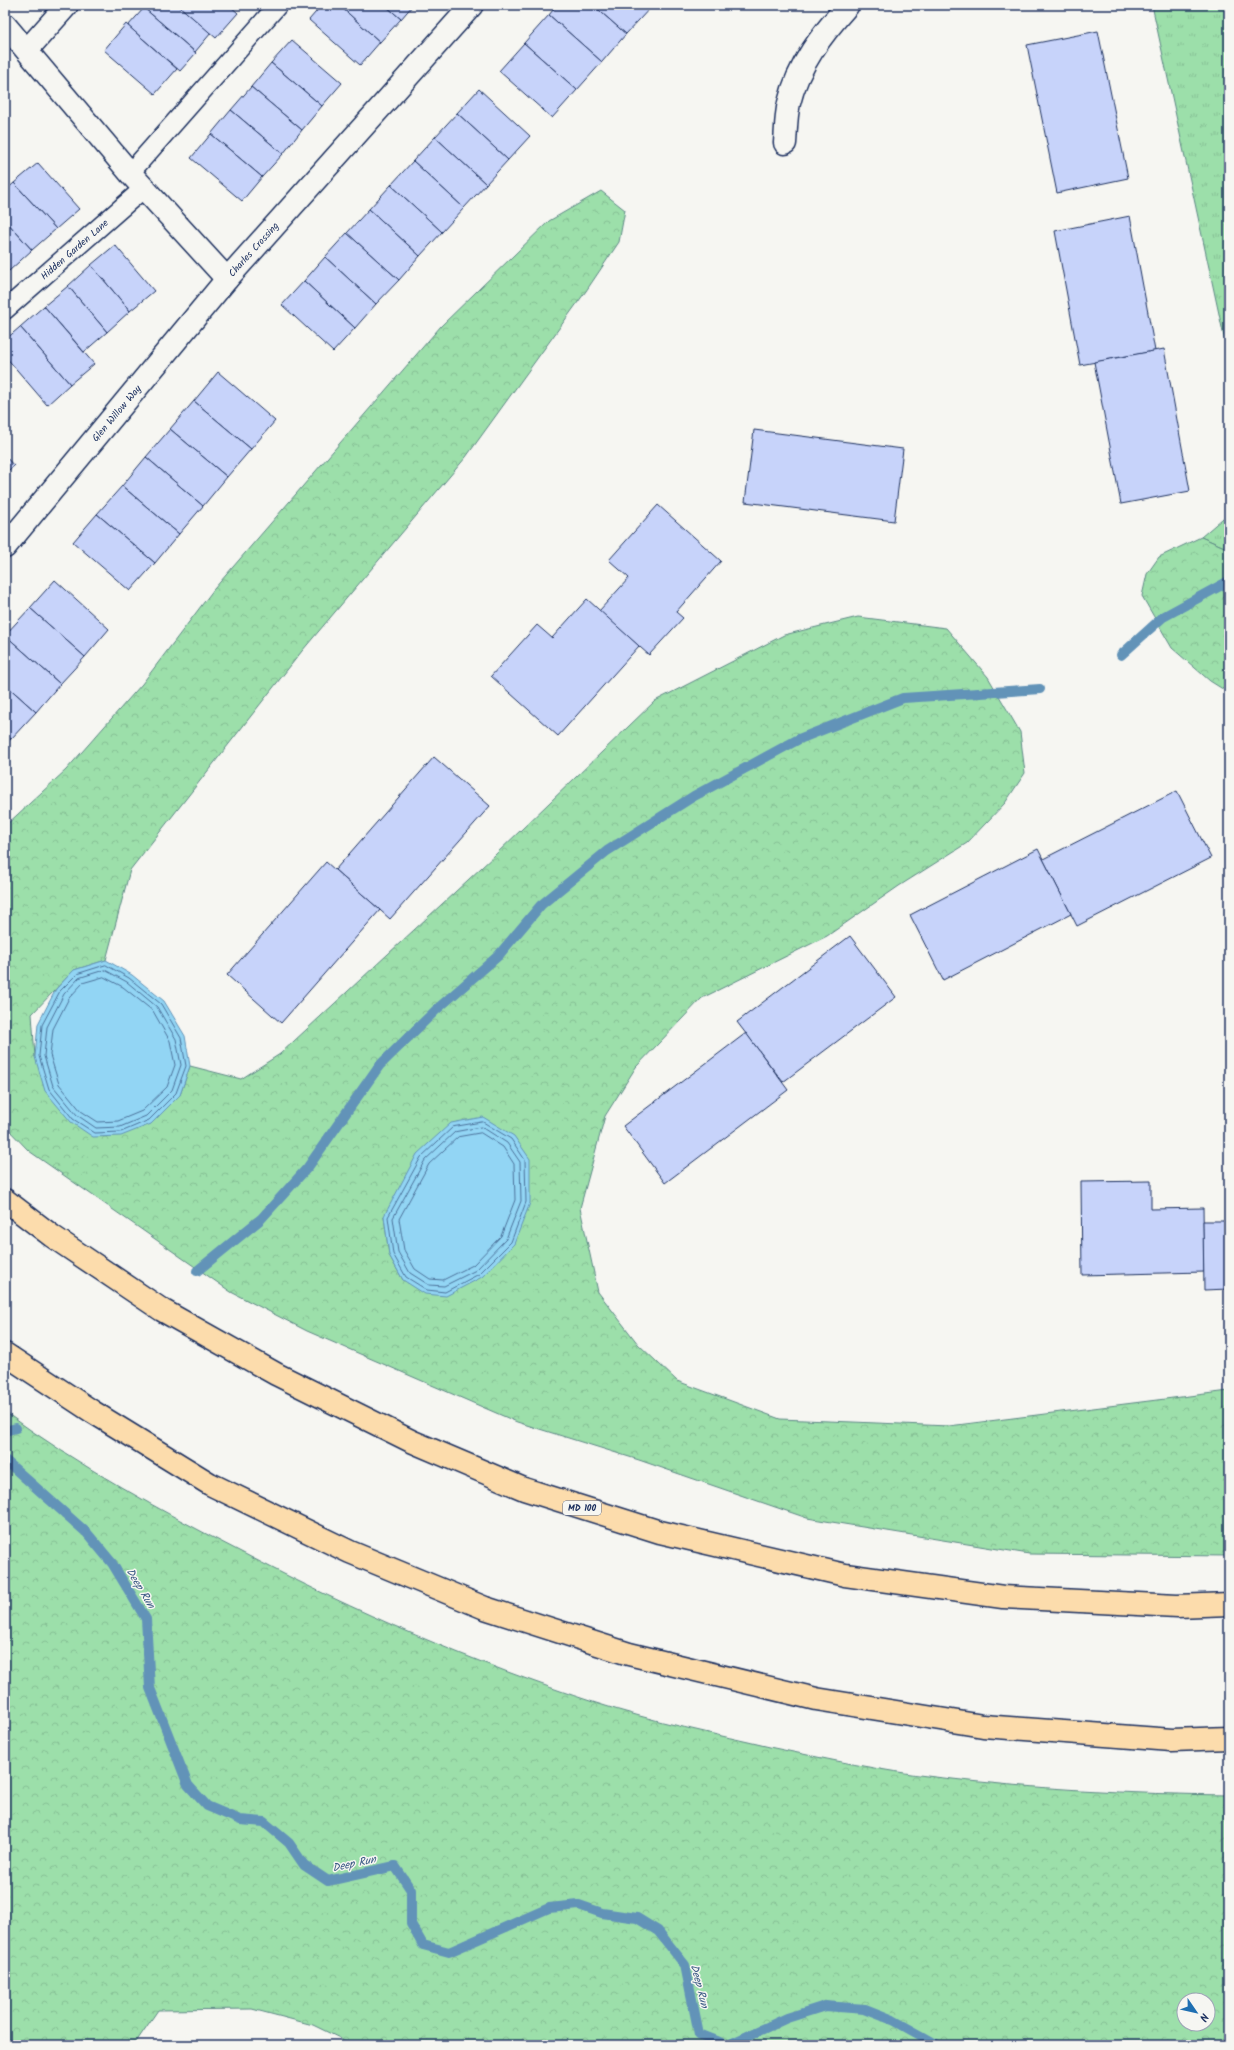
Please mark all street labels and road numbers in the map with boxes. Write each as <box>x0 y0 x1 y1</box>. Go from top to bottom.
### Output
street label: Hidden Garden Lane <box>37 215 113 284</box>
street label: Charles Crossing <box>225 218 283 281</box>
street label: Glen Willow Way <box>88 381 146 446</box>
road number: MD 100 <box>563 1501 601 1515</box>

